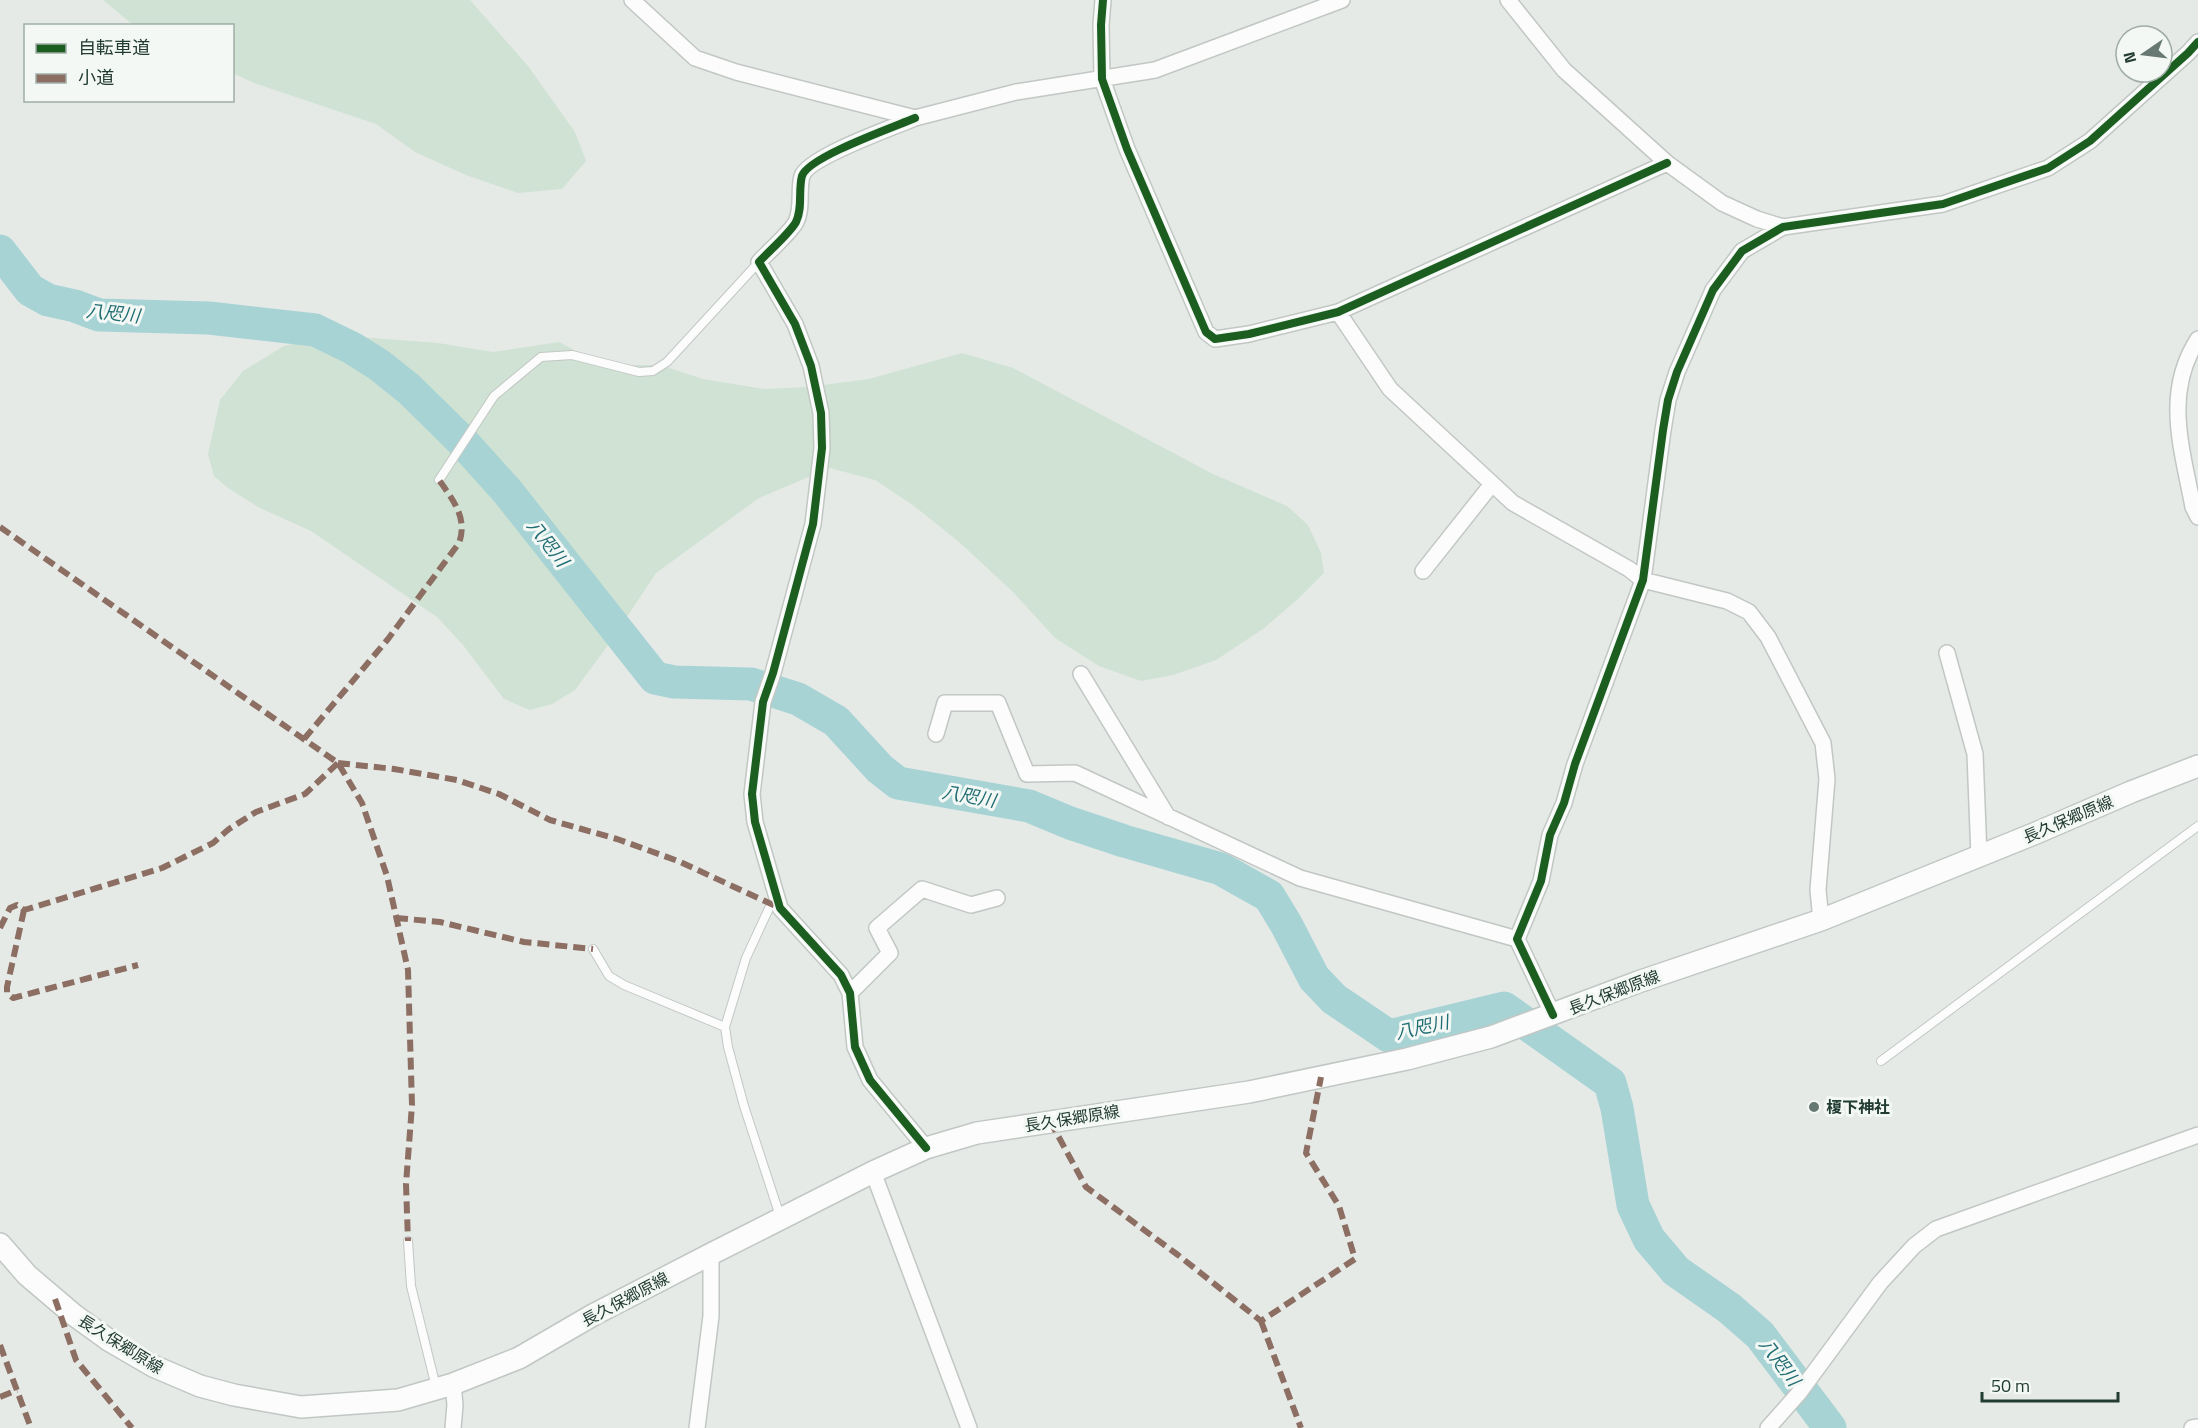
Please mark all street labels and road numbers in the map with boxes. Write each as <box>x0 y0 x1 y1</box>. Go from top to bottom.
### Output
street label: 長久保郷原線 <box>2019 789 2117 849</box>
street label: 長久保郷原線 <box>1565 964 1663 1020</box>
street label: 長久保郷原線 <box>1023 1099 1121 1137</box>
street label: 長久保郷原線 <box>577 1266 673 1332</box>
street label: 長久保郷原線 <box>74 1308 168 1380</box>

